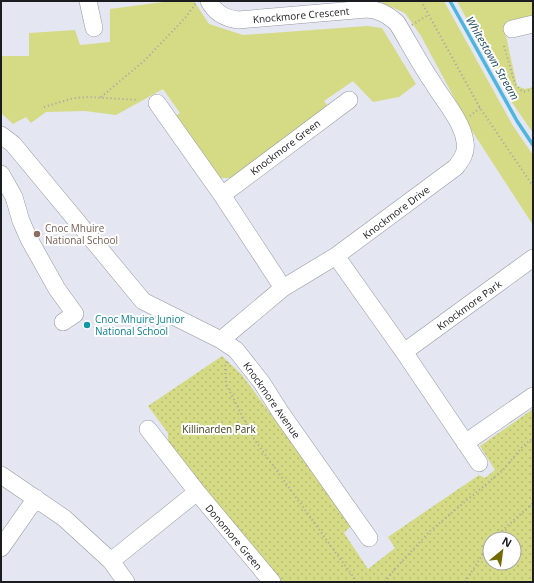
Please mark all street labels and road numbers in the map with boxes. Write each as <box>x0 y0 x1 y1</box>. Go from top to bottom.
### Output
street label: Knockmore Crescent <box>252 4 350 26</box>
street label: Knockmore Green <box>247 116 323 178</box>
street label: Knockmore Drive <box>360 182 433 242</box>
street label: Knockmore Park <box>434 276 505 333</box>
street label: Knockmore Avenue <box>240 359 304 441</box>
street label: Donomore Green <box>202 501 266 573</box>

